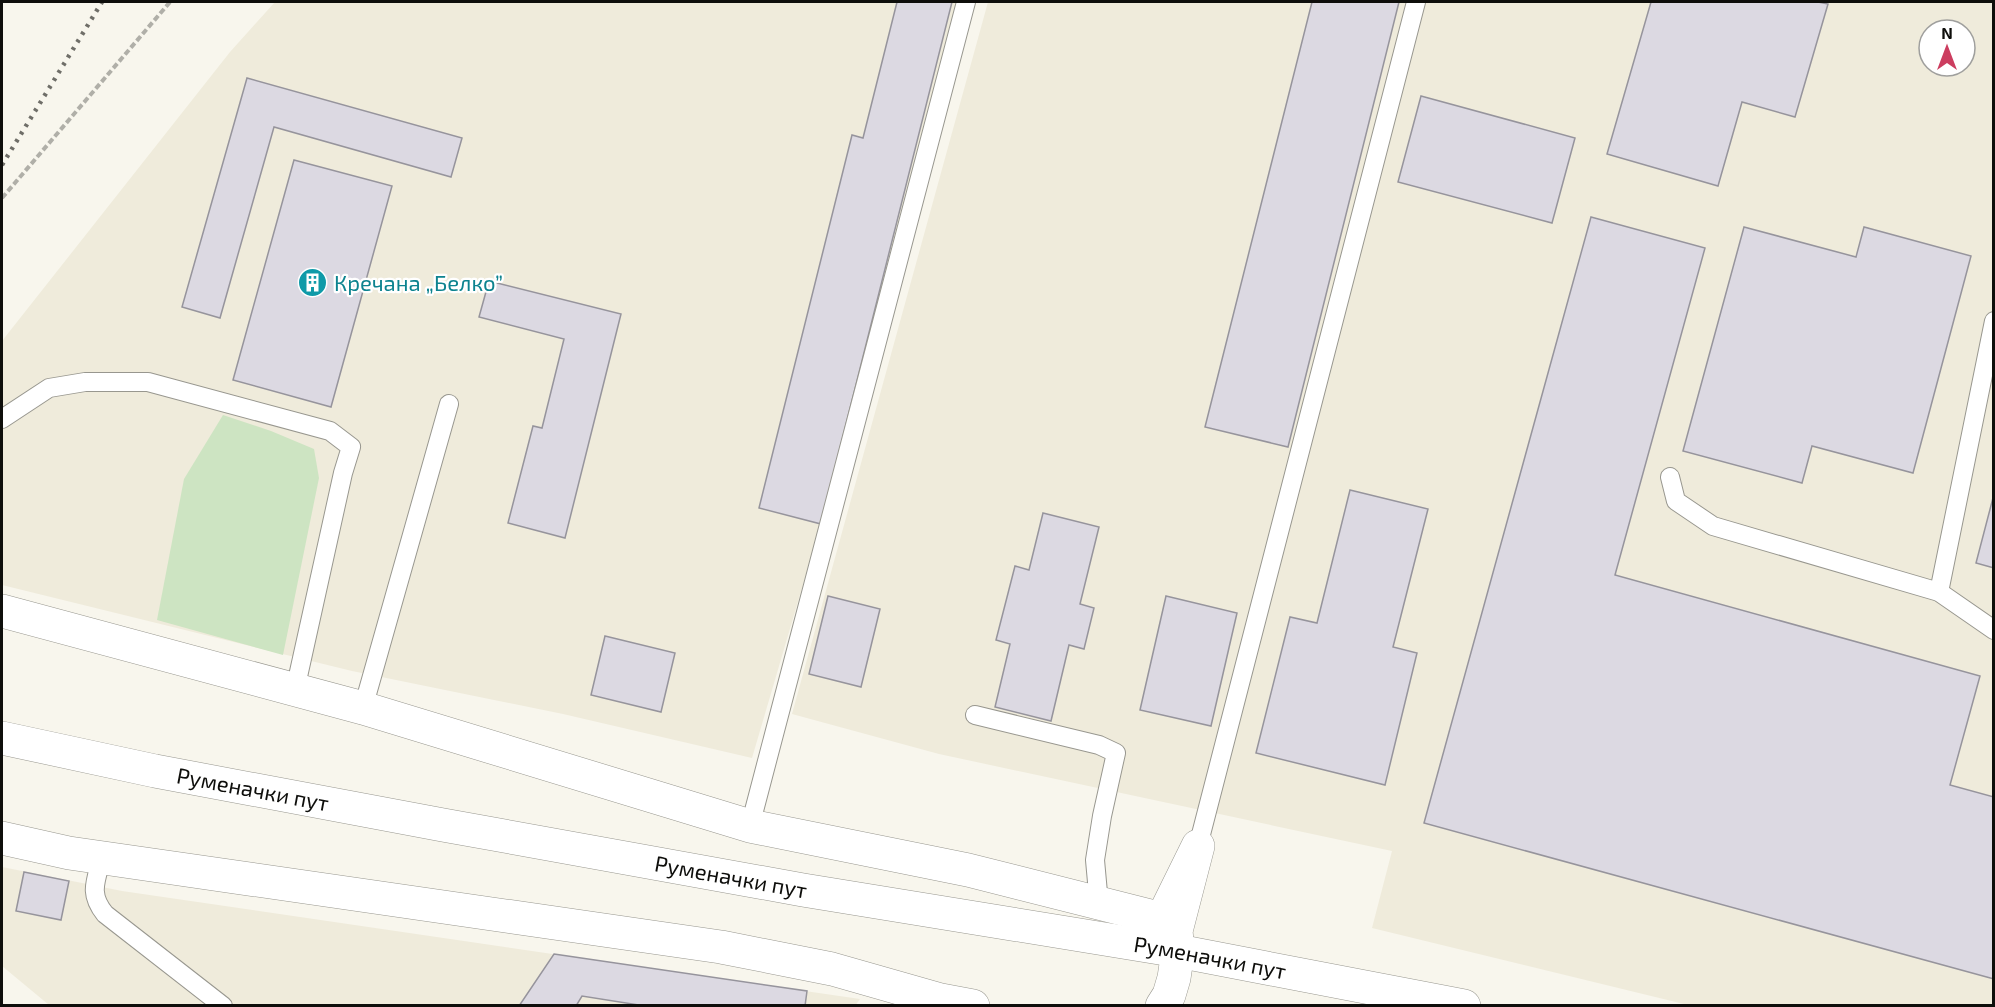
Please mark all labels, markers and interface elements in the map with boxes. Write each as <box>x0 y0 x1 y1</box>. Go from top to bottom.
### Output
north arrow <box>1917 18 1977 78</box>
text: N <box>1941 23 1953 42</box>
building icon: Кречана „Белко” <box>297 267 329 299</box>
place label: Кречана „Белко” <box>334 269 503 295</box>
street label: Руменачки пут <box>175 761 331 815</box>
street label: Руменачки пут <box>653 849 810 903</box>
street label: Руменачки пут <box>1132 930 1289 984</box>

